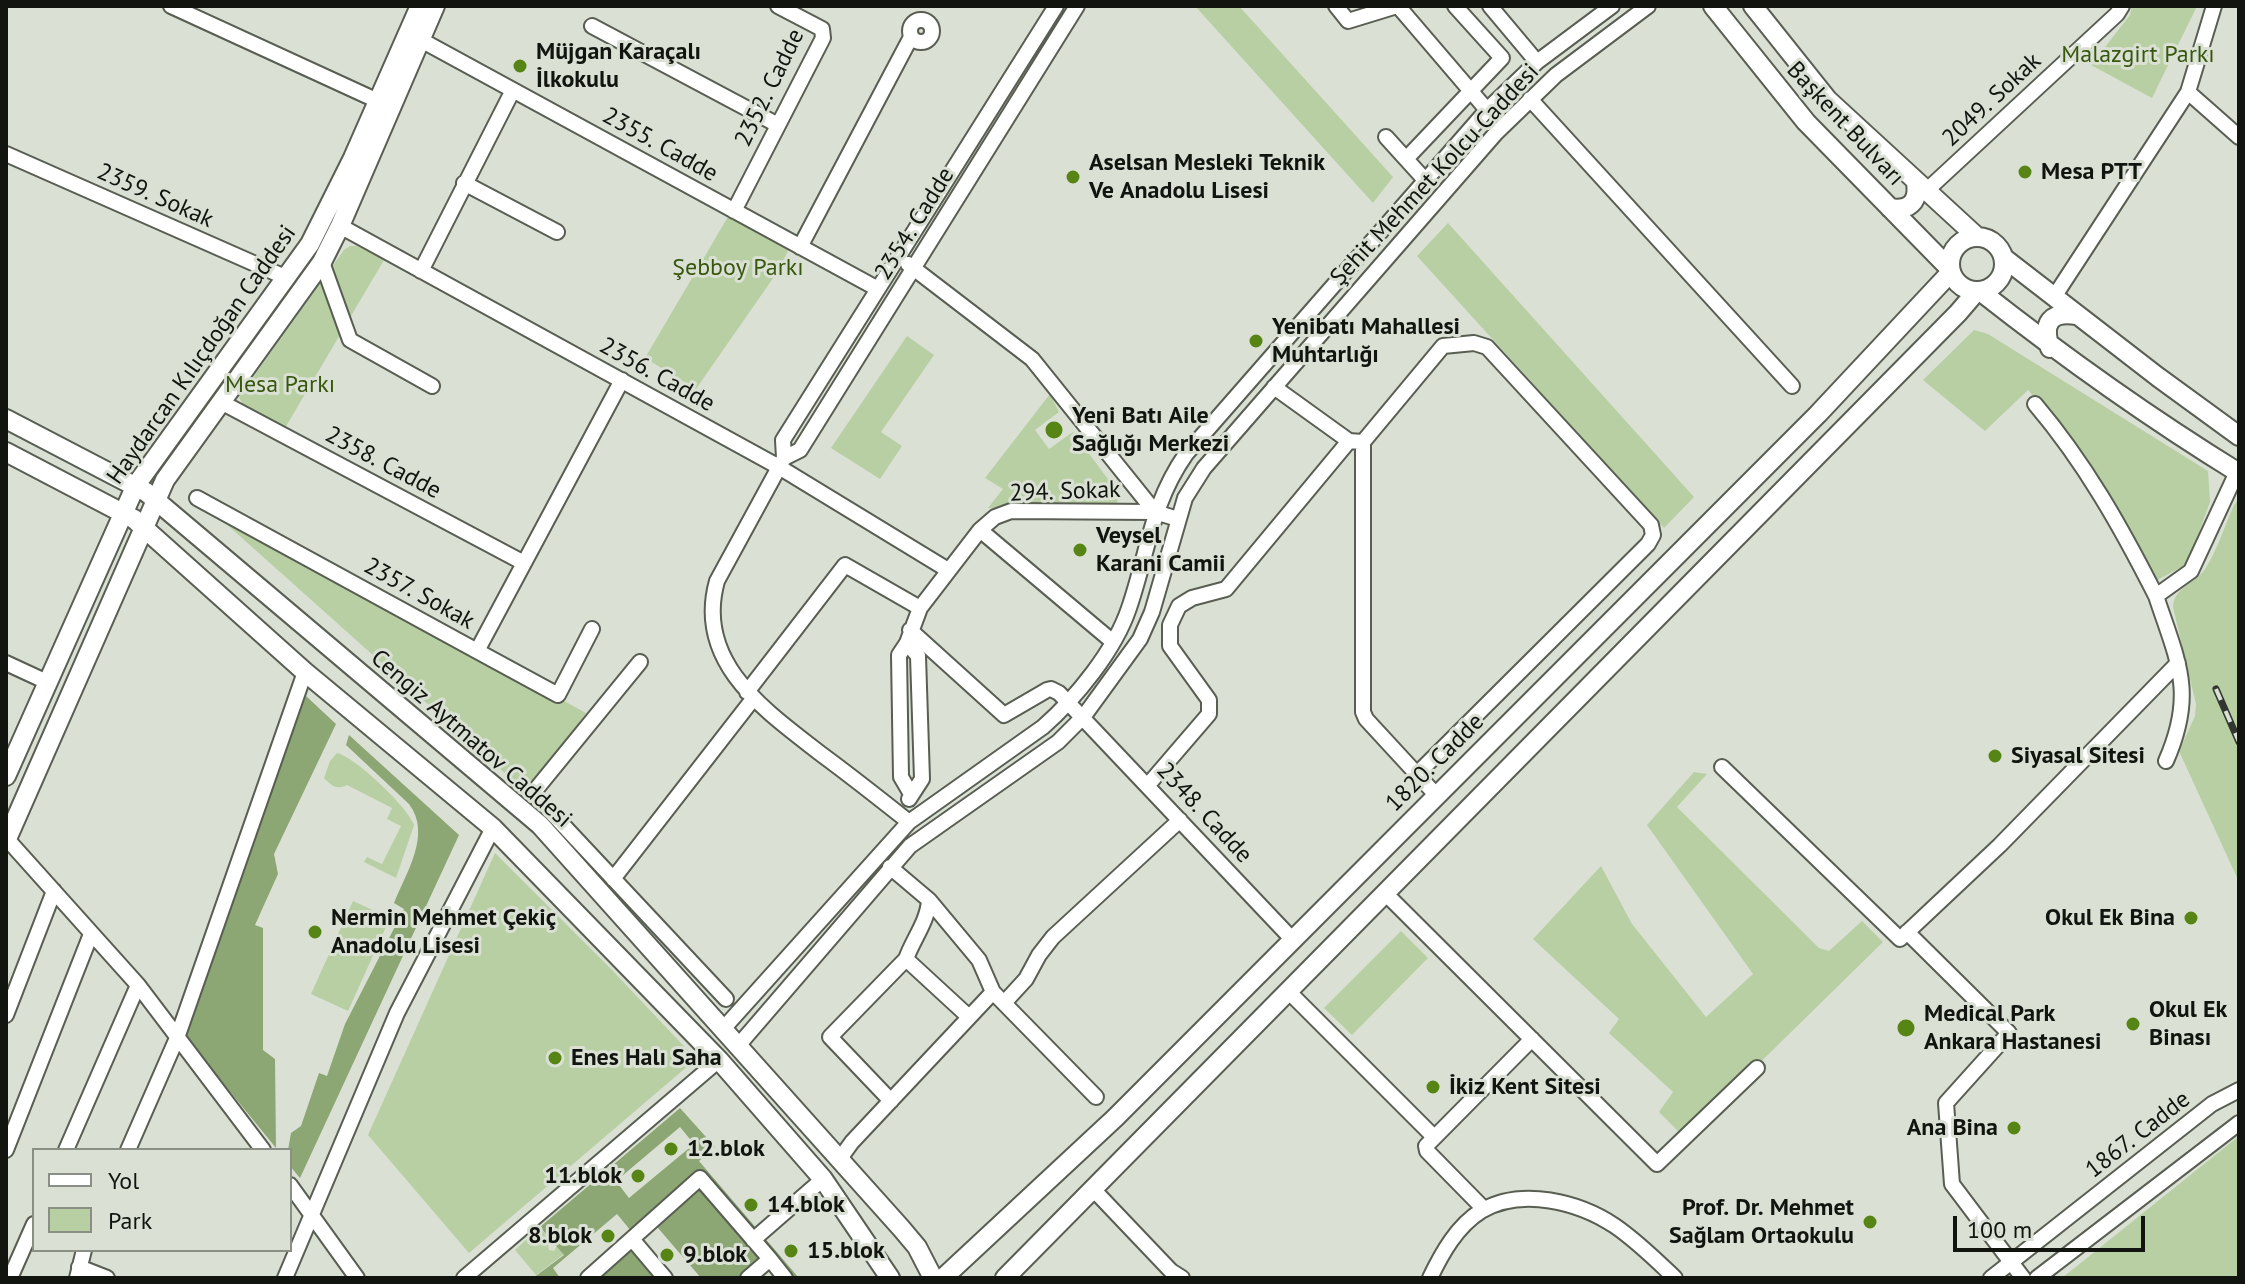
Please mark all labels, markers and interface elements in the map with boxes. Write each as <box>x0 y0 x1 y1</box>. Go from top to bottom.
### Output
street label: 2352. Cadde <box>729 25 811 151</box>
place label: Müjgan Karaçalı İlkokulu <box>536 38 701 94</box>
park label: Malazgirt Parkı <box>2061 41 2215 69</box>
street label: 2049. Sokak <box>1937 47 2047 153</box>
street label: Başkent Bulvarı <box>1780 56 1910 192</box>
marker: Müjgan Karaçalı İlkokulu <box>511 57 529 75</box>
street label: Şehit Mehmet Kolcu Caddesi <box>1325 58 1545 292</box>
street label: 2355. Cadde <box>597 102 723 188</box>
place label: Aselsan Mesleki Teknik Ve Anadolu Lisesi <box>1089 149 1325 205</box>
street label: 2359. Sokak <box>92 158 218 234</box>
place label: Mesa PTT <box>2041 158 2142 186</box>
street label: 2354. Cadde <box>869 162 961 286</box>
marker: Mesa PTT <box>2016 163 2034 181</box>
marker: Aselsan Mesleki Teknik Ve Anadolu Lisesi <box>1064 168 1082 186</box>
street label: Haydarcan Kılıçdoğan Caddesi <box>101 220 303 490</box>
park label: Şebboy Parkı <box>672 254 804 282</box>
place label: Yenibatı Mahallesi Muhtarlığı <box>1272 313 1460 369</box>
street label: 2356. Cadde <box>594 332 720 418</box>
marker: Yenibatı Mahallesi Muhtarlığı <box>1247 332 1265 350</box>
park label: Mesa Parkı <box>225 371 335 399</box>
place label: Yeni Batı Aile Sağlığı Merkezi <box>1072 402 1229 458</box>
marker: Yeni Batı Aile Sağlığı Merkezi <box>1043 419 1065 441</box>
street label: 2358. Cadde <box>320 420 446 506</box>
street label: 294. Sokak <box>1009 476 1121 508</box>
place label: Veysel Karani Camii <box>1096 522 1226 578</box>
marker: Veysel Karani Camii <box>1071 541 1089 559</box>
street label: 2357. Sokak <box>359 552 479 636</box>
street label: Cengiz Aytmatov Caddesi <box>365 644 577 834</box>
street label: 1820. Cadde <box>1380 708 1490 818</box>
place label: Siyasal Sitesi <box>2011 742 2145 770</box>
marker: Siyasal Sitesi <box>1986 747 2004 765</box>
street label: 2348. Cadde <box>1150 757 1258 869</box>
place label: Nermin Mehmet Çekiç Anadolu Lisesi <box>331 904 556 960</box>
place label: Okul Ek Bina <box>2045 904 2175 932</box>
marker: Okul Ek Bina <box>2182 909 2200 927</box>
marker: Nermin Mehmet Çekiç Anadolu Lisesi <box>306 923 324 941</box>
place label: Okul Ek Binası <box>2149 996 2227 1052</box>
place label: Medical Park Ankara Hastanesi <box>1924 1000 2101 1056</box>
marker: Okul Ek Binası <box>2124 1015 2142 1033</box>
marker: Medical Park Ankara Hastanesi <box>1895 1017 1917 1039</box>
place label: Enes Halı Saha <box>571 1044 722 1072</box>
marker: Enes Halı Saha <box>546 1049 564 1067</box>
place label: İkiz Kent Sitesi <box>1449 1073 1601 1101</box>
marker: İkiz Kent Sitesi <box>1424 1078 1442 1096</box>
street label: 1867. Cadde <box>2080 1085 2196 1185</box>
place label: Ana Bina <box>1907 1114 1998 1142</box>
marker: Ana Bina <box>2005 1119 2023 1137</box>
place label: 12.blok <box>687 1135 765 1163</box>
marker: 12.blok <box>662 1140 680 1158</box>
legend <box>32 1148 292 1252</box>
place label: 11.blok <box>544 1162 622 1190</box>
text: Yol <box>108 1165 139 1196</box>
marker: 11.blok <box>629 1167 647 1185</box>
place label: 14.blok <box>767 1191 845 1219</box>
place label: Prof. Dr. Mehmet Sağlam Ortaokulu <box>1669 1194 1854 1250</box>
marker: 14.blok <box>742 1196 760 1214</box>
scale bar <box>1957 1200 2149 1250</box>
text: Park <box>108 1205 152 1236</box>
marker: Prof. Dr. Mehmet Sağlam Ortaokulu <box>1861 1213 1879 1231</box>
text: 100 m <box>1967 1214 2032 1245</box>
place label: 8.blok <box>528 1222 592 1250</box>
marker: 8.blok <box>599 1227 617 1245</box>
place label: 15.blok <box>807 1237 885 1265</box>
place label: 9.blok <box>683 1241 747 1269</box>
marker: 15.blok <box>782 1242 800 1260</box>
marker: 9.blok <box>658 1246 676 1264</box>

